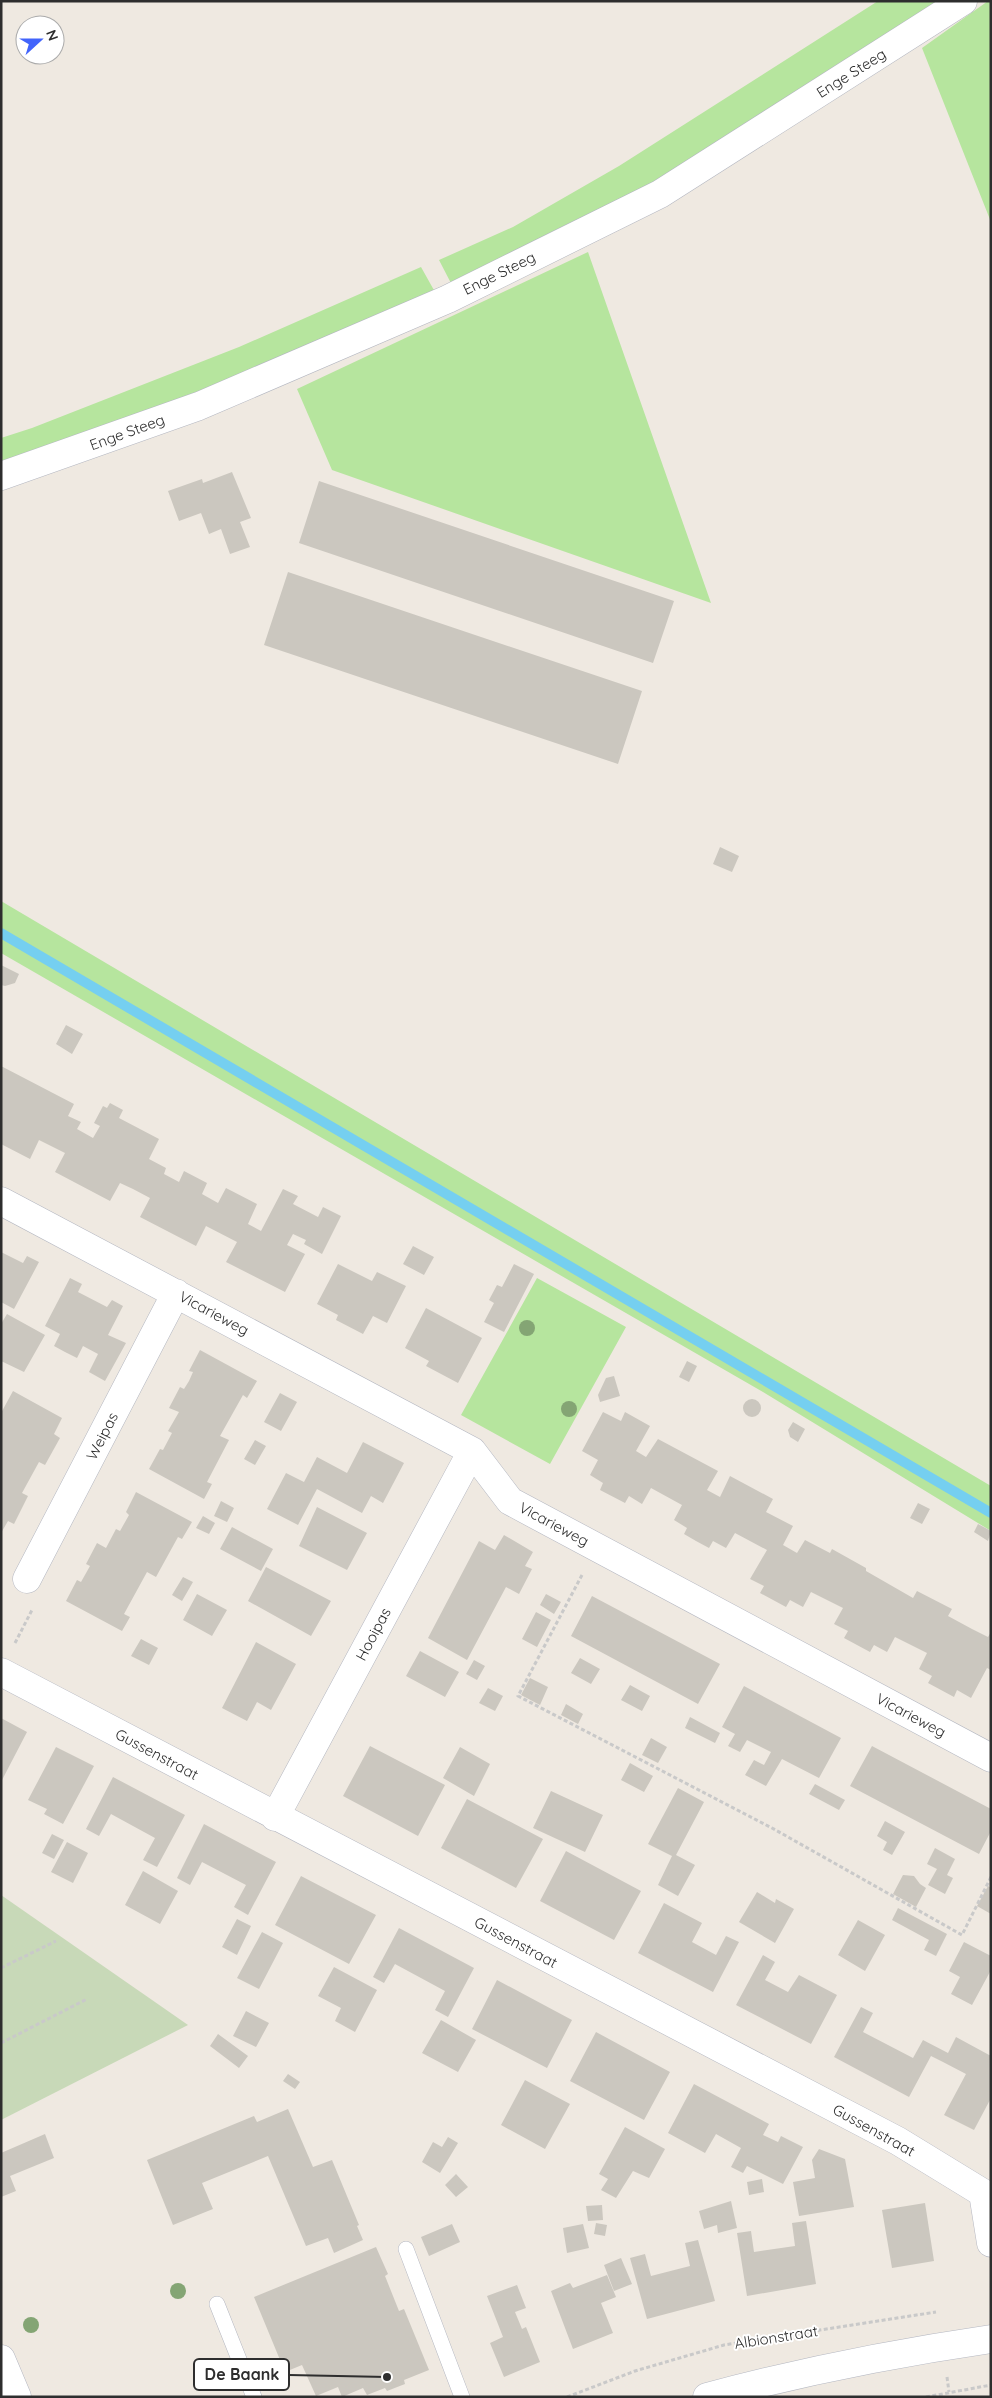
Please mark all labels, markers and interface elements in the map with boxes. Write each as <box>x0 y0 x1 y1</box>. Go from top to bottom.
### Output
north arrow <box>15 15 65 65</box>
text: N <box>42 27 62 43</box>
street label: Enge Steeg <box>813 44 889 102</box>
street label: Enge Steeg <box>460 247 538 299</box>
street label: Enge Steeg <box>87 410 167 454</box>
street label: Vicarieweg <box>176 1287 252 1339</box>
street label: Weipas <box>82 1409 122 1463</box>
street label: Vicarieweg <box>516 1498 592 1550</box>
street label: Hooipas <box>351 1604 395 1664</box>
street label: Vicarieweg <box>873 1689 949 1741</box>
street label: Gussenstraat <box>112 1724 202 1784</box>
street label: Gussenstraat <box>471 1912 561 1972</box>
street label: Gussenstraat <box>829 2100 919 2160</box>
street label: Albionstraat <box>733 2321 819 2353</box>
callout: De Baank <box>194 2359 289 2390</box>
text: De Baank <box>205 2364 279 2384</box>

